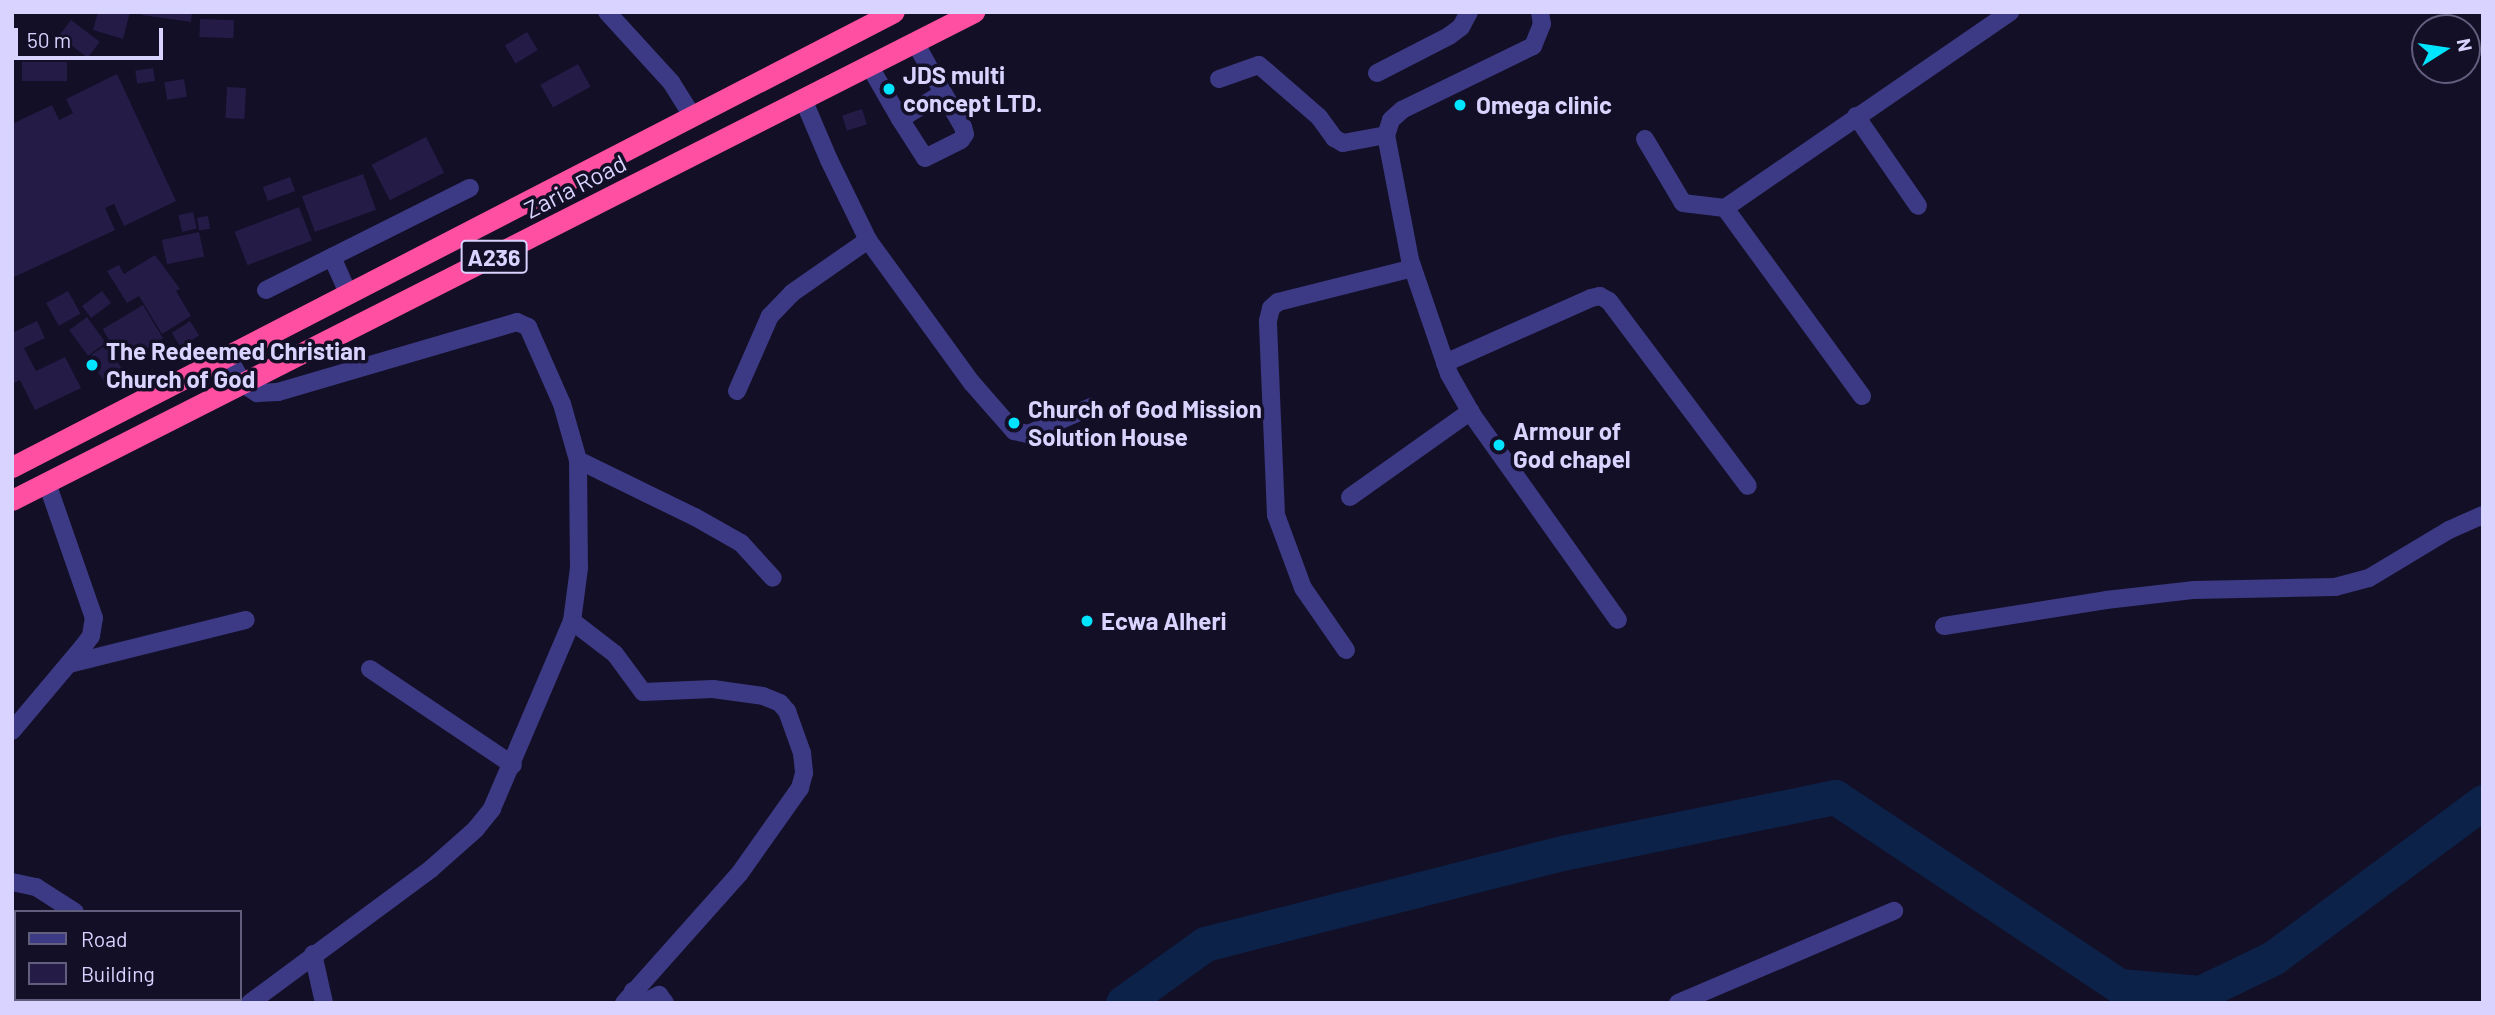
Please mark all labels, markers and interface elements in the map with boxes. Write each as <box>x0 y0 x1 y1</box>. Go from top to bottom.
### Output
scale bar <box>18 14 166 58</box>
north arrow <box>2411 14 2481 84</box>
text: 50 m <box>27 27 71 52</box>
text: N <box>2453 36 2478 54</box>
place label: JDS multi concept LTD. <box>903 61 1043 117</box>
marker: JDS multi concept LTD. <box>881 81 897 97</box>
place label: Omega clinic <box>1476 91 1612 119</box>
marker: Omega clinic <box>1450 95 1470 115</box>
street label: Zaria Road <box>519 148 631 224</box>
road number: A236 <box>459 238 529 276</box>
place label: The Redeemed Christian Church of God <box>106 337 366 393</box>
marker: The Redeemed Christian Church of God <box>84 357 100 373</box>
place label: Church of God Mission Solution House <box>1028 395 1262 451</box>
marker: Church of God Mission Solution House <box>1006 415 1022 431</box>
place label: Armour of God chapel <box>1513 417 1631 473</box>
marker: Armour of God chapel <box>1491 437 1507 453</box>
place label: Ecwa Alheri <box>1101 607 1227 635</box>
marker: Ecwa Alheri <box>1079 613 1095 629</box>
legend <box>14 910 242 1001</box>
text: Road <box>81 926 127 951</box>
text: Building <box>81 961 155 986</box>

